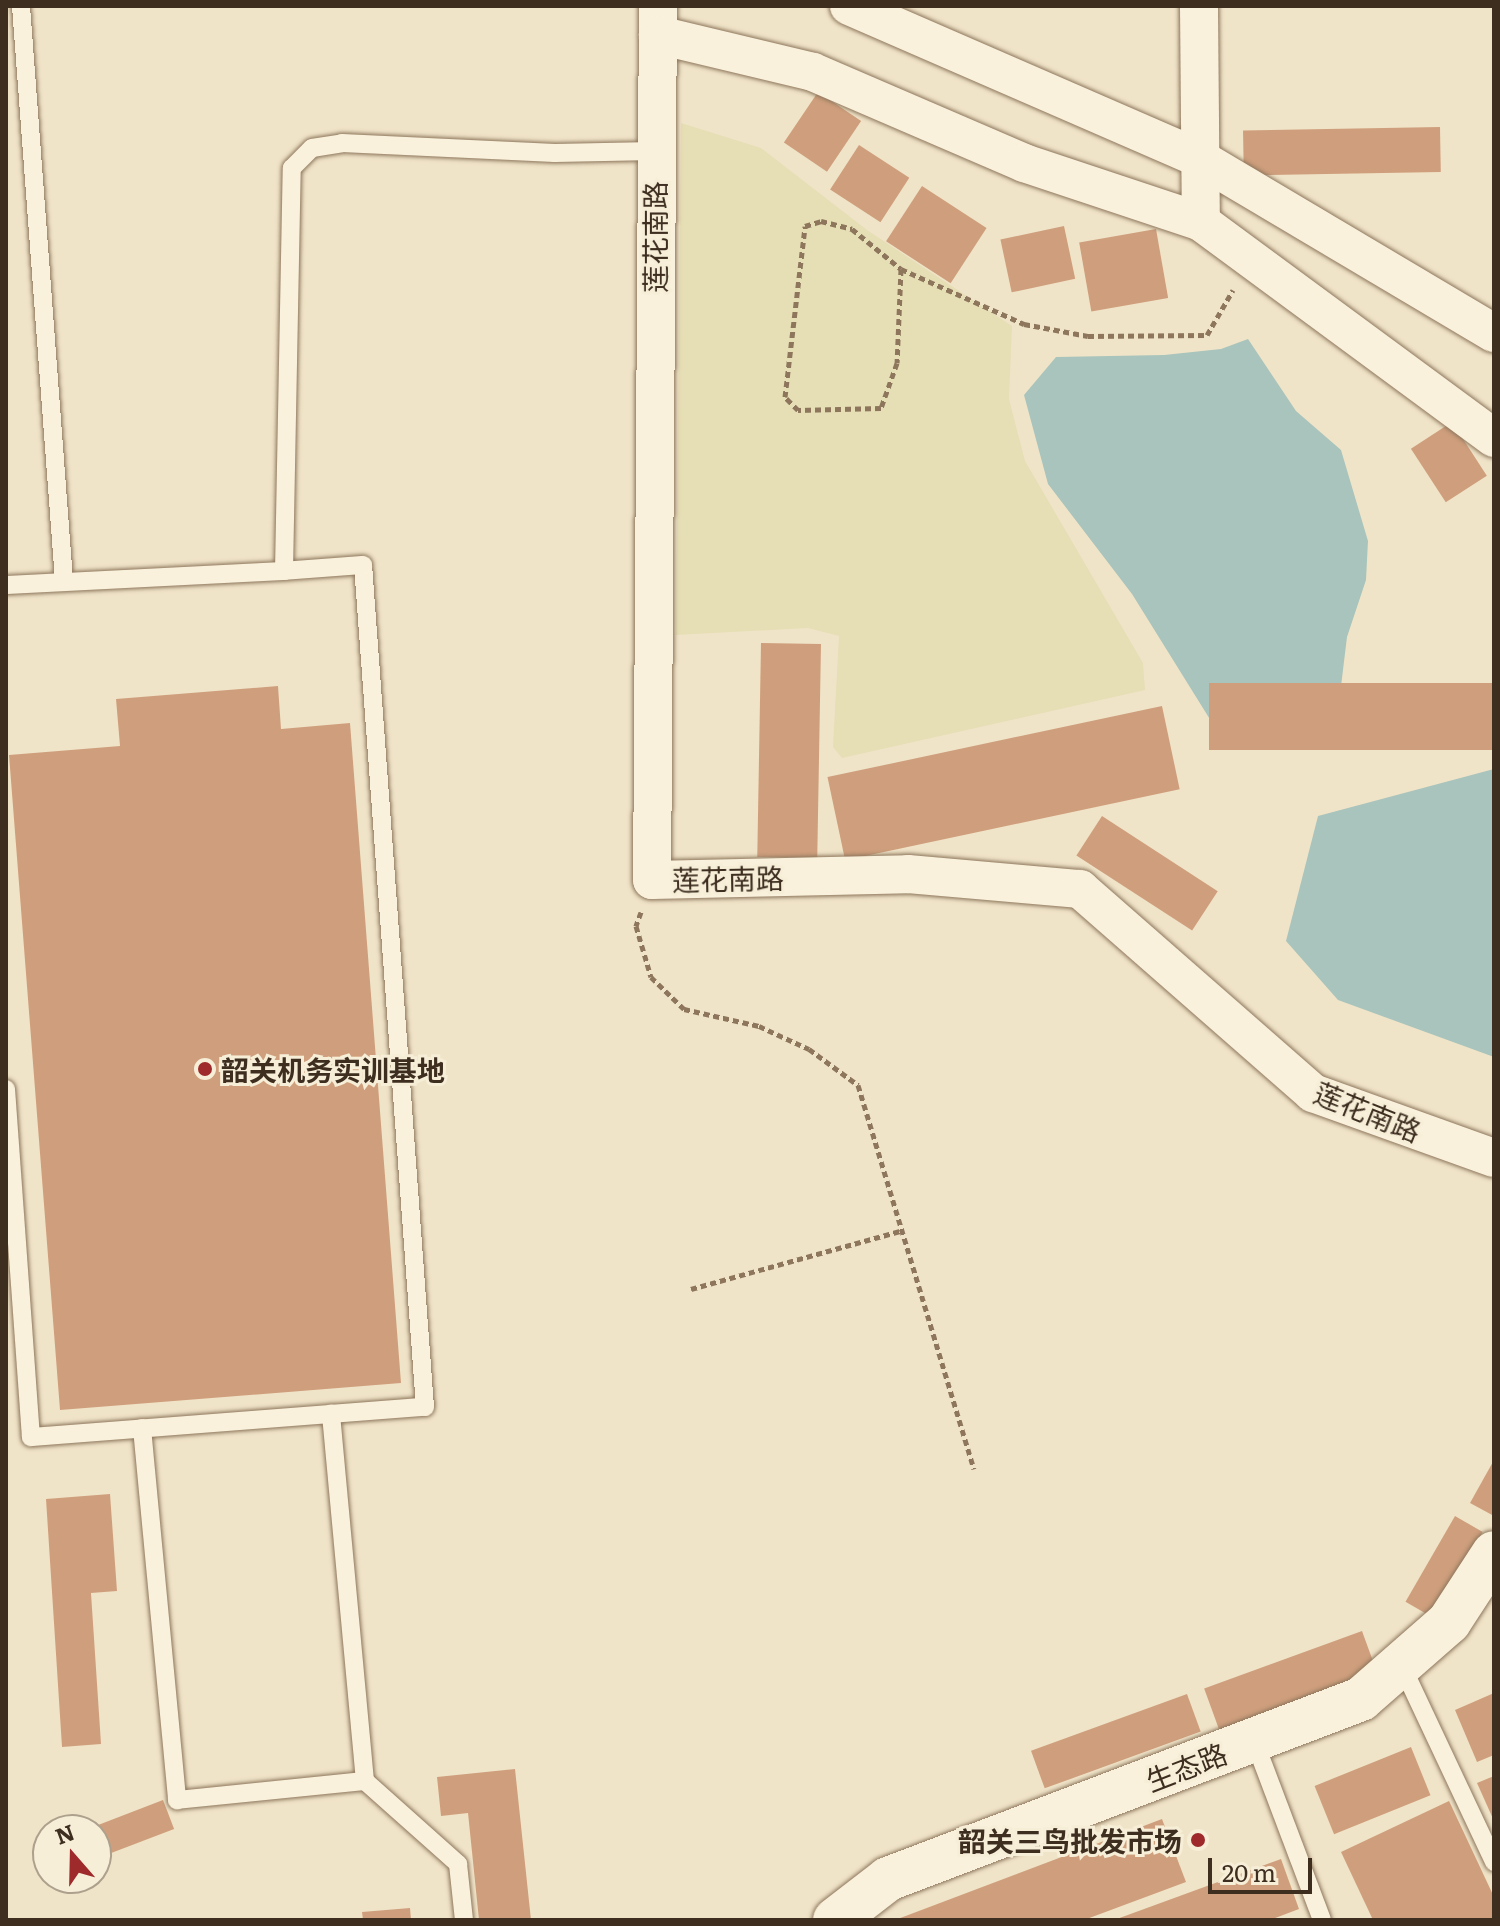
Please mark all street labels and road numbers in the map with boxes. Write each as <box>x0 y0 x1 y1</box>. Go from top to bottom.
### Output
street label: 莲花南路 <box>637 181 671 293</box>
street label: 莲花南路 <box>672 860 784 896</box>
street label: 莲花南路 <box>1310 1074 1426 1148</box>
street label: 生态路 <box>1141 1735 1231 1797</box>

